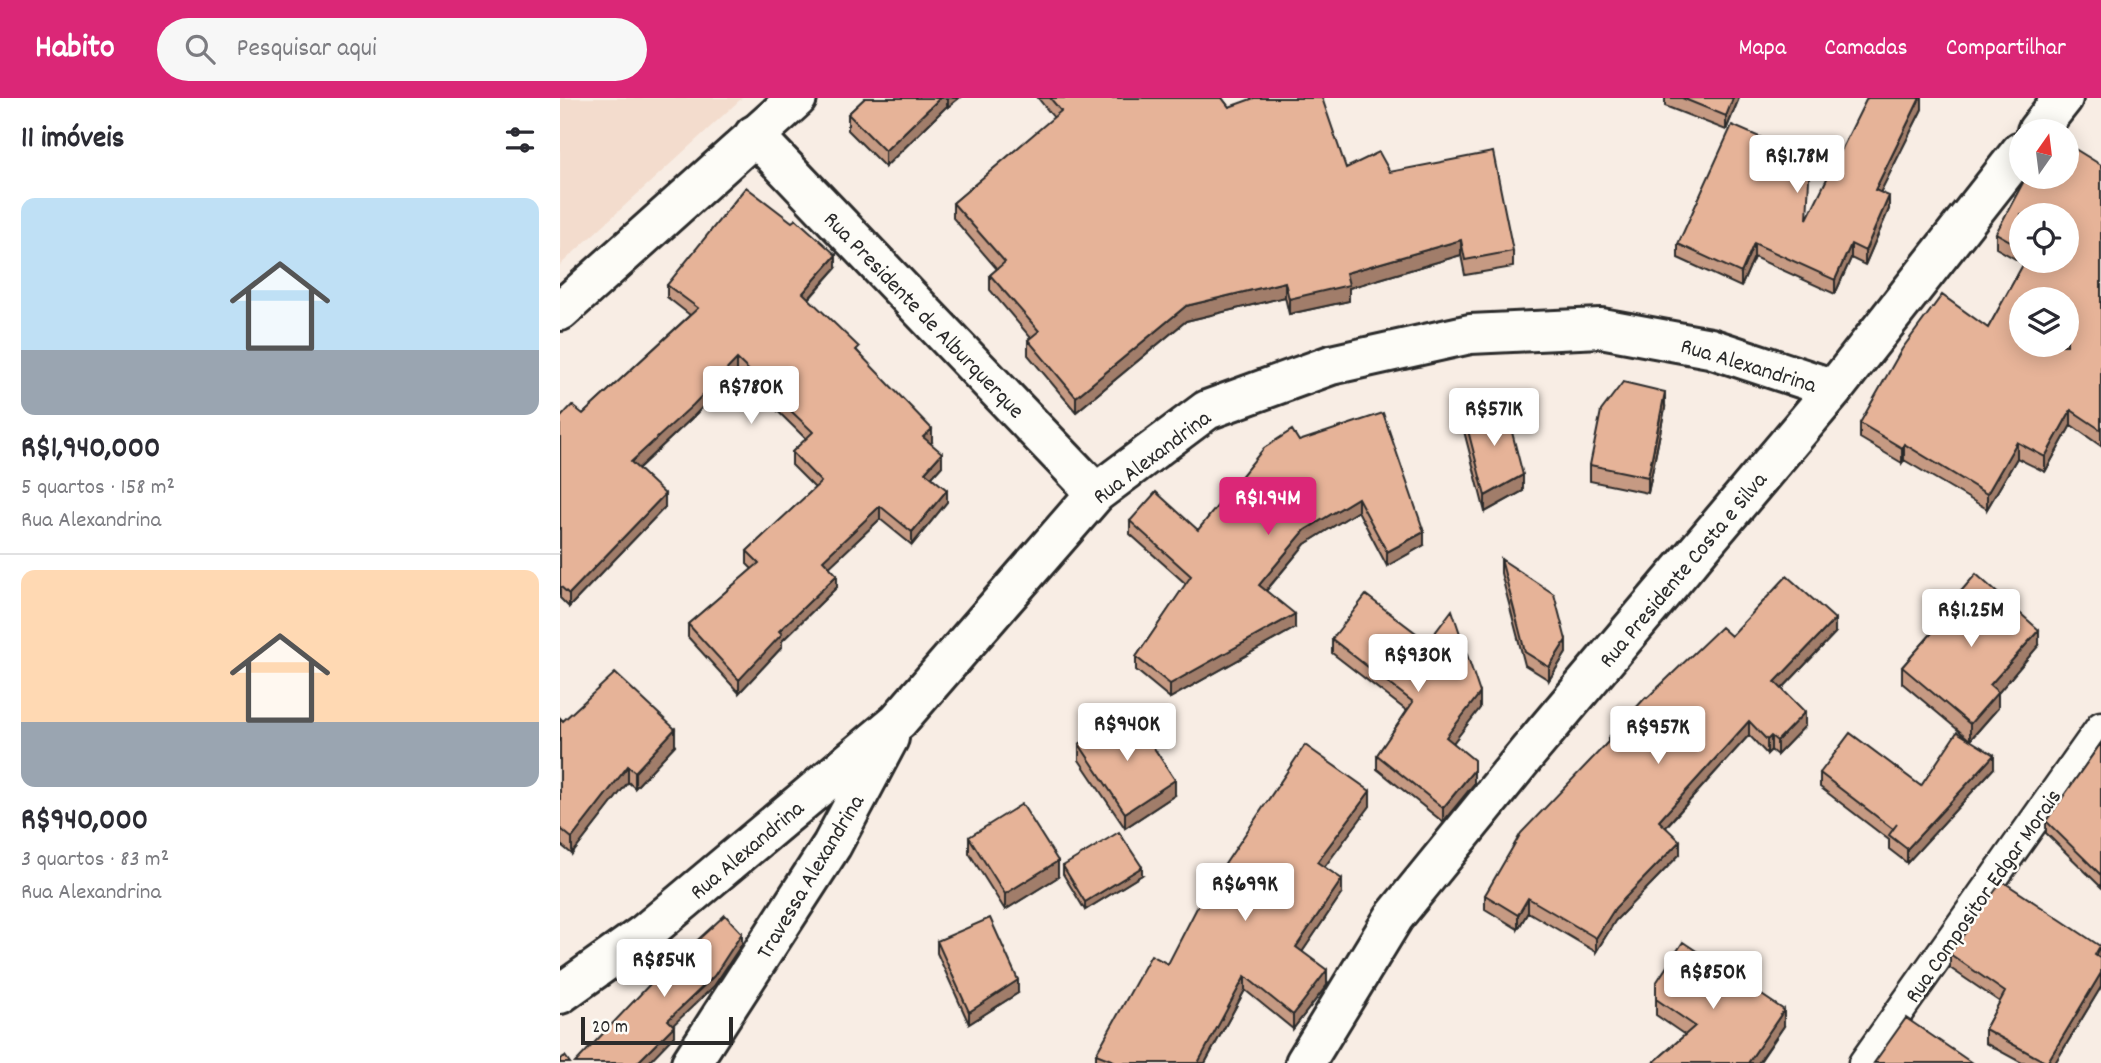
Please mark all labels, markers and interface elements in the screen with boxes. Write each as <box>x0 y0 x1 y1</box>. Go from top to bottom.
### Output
search box <box>157 18 647 81</box>
text: Habito <box>35 26 115 73</box>
icon: search <box>181 30 219 68</box>
text: Pesquisar aqui <box>237 31 377 68</box>
text: Mapa <box>1739 32 1786 66</box>
text: Camadas <box>1824 32 1908 66</box>
text: Compartilhar <box>1946 32 2066 66</box>
text: 11 imóveis <box>21 119 124 162</box>
north arrow <box>2009 119 2079 189</box>
map controls <box>2009 119 2079 357</box>
icon: filters <box>501 121 539 159</box>
pin: R$1.78M <box>1732 136 1862 195</box>
text: R$1.78M <box>1765 141 1829 174</box>
button: locate <box>2009 203 2079 273</box>
street label: Rua Presidente de Alburquerque <box>814 205 1031 428</box>
icon: home <box>217 243 343 369</box>
button: layers <box>2009 287 2079 357</box>
street label: Rua Alexandrina <box>1676 331 1821 404</box>
pin: R$780K <box>694 366 808 426</box>
text: R$780K <box>719 372 783 405</box>
pin: R$571K <box>1437 388 1551 448</box>
text: R$571K <box>1465 394 1523 427</box>
street label: Rua Alexandrina <box>1087 403 1220 514</box>
text: R$1,940,000 <box>21 429 160 472</box>
street label: Rua Presidente Costa e Silva <box>1593 465 1777 676</box>
text: 5 quartos · 158 m² <box>21 472 175 505</box>
pin: R$1.94M <box>1203 478 1333 537</box>
text: R$1.94M <box>1235 483 1301 516</box>
text: Rua Alexandrina <box>21 505 161 538</box>
pin: R$1.25M <box>1906 589 2036 649</box>
text: R$1.25M <box>1938 595 2004 628</box>
icon: home <box>217 615 343 741</box>
pin: R$930K <box>1361 634 1475 694</box>
text: R$930K <box>1385 640 1451 673</box>
pin: R$940K <box>1070 704 1184 763</box>
pin: R$957K <box>1601 706 1715 766</box>
text: R$940K <box>1094 709 1160 742</box>
text: R$957K <box>1626 712 1690 745</box>
street label: Rua Compositor Edgar Morais <box>1898 783 2071 1011</box>
street label: Travessa Alexandrina <box>750 788 875 966</box>
street label: Rua Alexandrina <box>684 793 813 909</box>
text: R$940,000 <box>21 801 148 844</box>
text: 3 quartos · 83 m² <box>21 844 169 877</box>
pin: R$699K <box>1188 864 1302 923</box>
text: R$699K <box>1212 869 1278 902</box>
text: Rua Alexandrina <box>21 877 161 910</box>
pin: R$854K <box>607 940 721 999</box>
text: R$854K <box>633 945 695 978</box>
pin: R$850K <box>1656 951 1770 1011</box>
text: R$850K <box>1680 957 1746 990</box>
scale bar <box>581 1014 733 1046</box>
text: 20 m <box>592 1015 628 1042</box>

